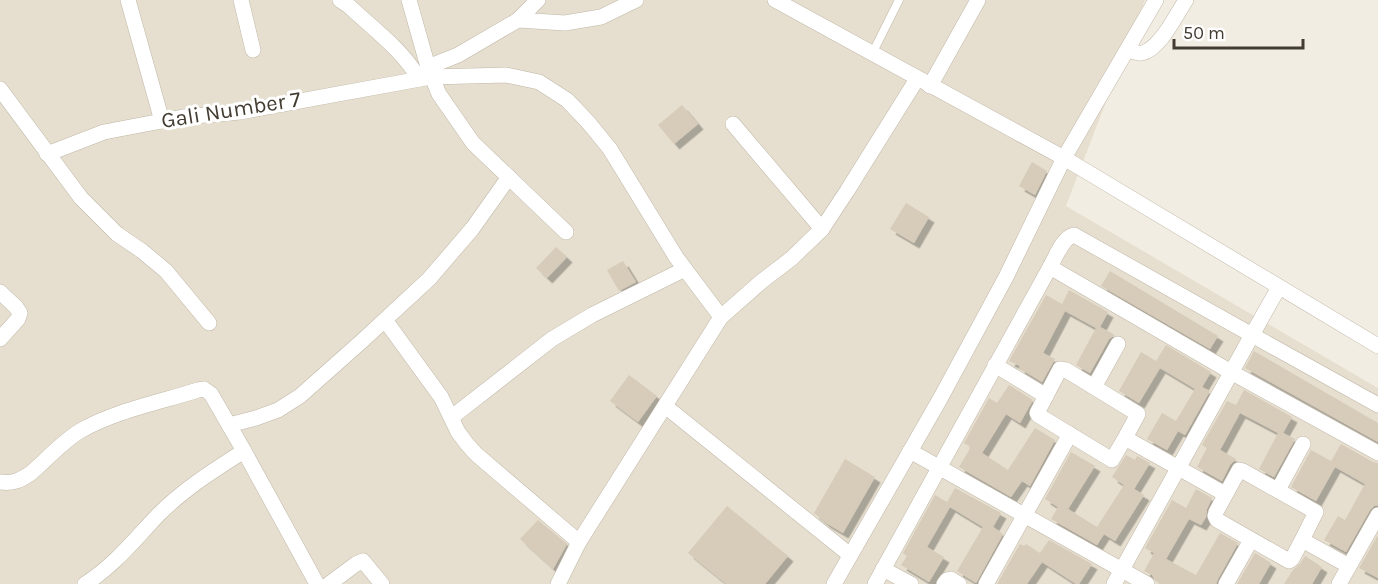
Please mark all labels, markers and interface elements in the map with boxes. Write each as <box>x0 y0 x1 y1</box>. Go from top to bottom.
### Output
scale bar <box>1174 12 1303 50</box>
text: 50 m <box>1183 22 1225 44</box>
street label: Gali Number 7 <box>159 86 303 134</box>

